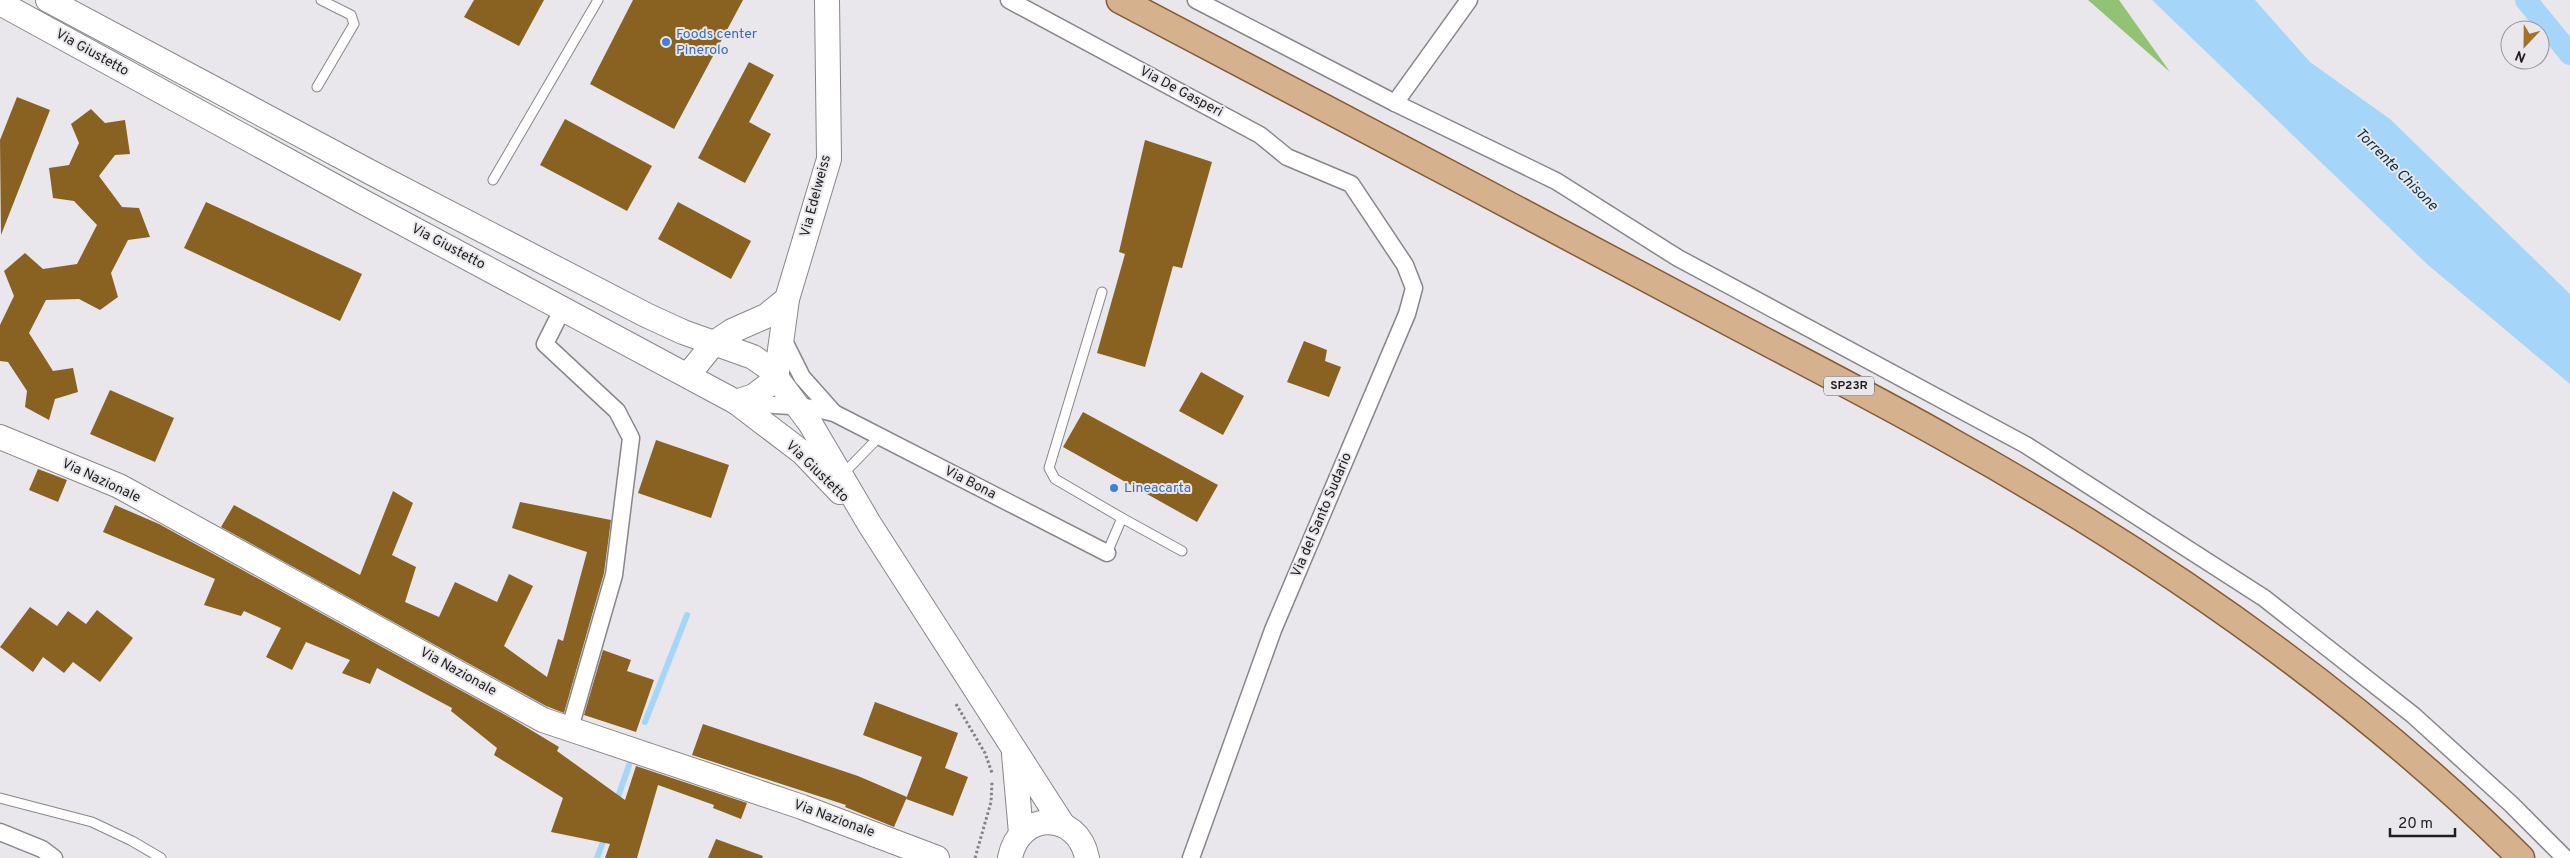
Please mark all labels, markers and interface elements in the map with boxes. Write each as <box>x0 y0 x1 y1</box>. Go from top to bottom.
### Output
north arrow <box>2500 20 2550 70</box>
street label: Via Giustetto <box>52 26 132 80</box>
place label: Foods center Pinerolo <box>676 26 758 59</box>
marker: Foods center Pinerolo <box>660 36 672 48</box>
text: N <box>2513 46 2529 65</box>
street label: Via De Gasperi <box>1136 63 1226 121</box>
water label: Torrente Chisone <box>2351 125 2442 216</box>
street label: Via Edelweiss <box>797 153 835 239</box>
street label: Via Giustetto <box>408 220 488 274</box>
road number: SP23R <box>1824 376 1874 396</box>
street label: Via Giustetto <box>782 438 852 507</box>
street label: Via del Santo Sudario <box>1288 450 1356 580</box>
street label: Via Nazionale <box>59 455 143 507</box>
street label: Via Bona <box>941 463 999 503</box>
place label: Lineacarta <box>1124 480 1191 497</box>
marker: Lineacarta <box>1108 482 1120 494</box>
street label: Via Nazionale <box>417 644 499 700</box>
street label: Via Nazionale <box>791 796 877 842</box>
scale bar <box>2390 806 2455 838</box>
text: 20 m <box>2398 815 2433 834</box>

